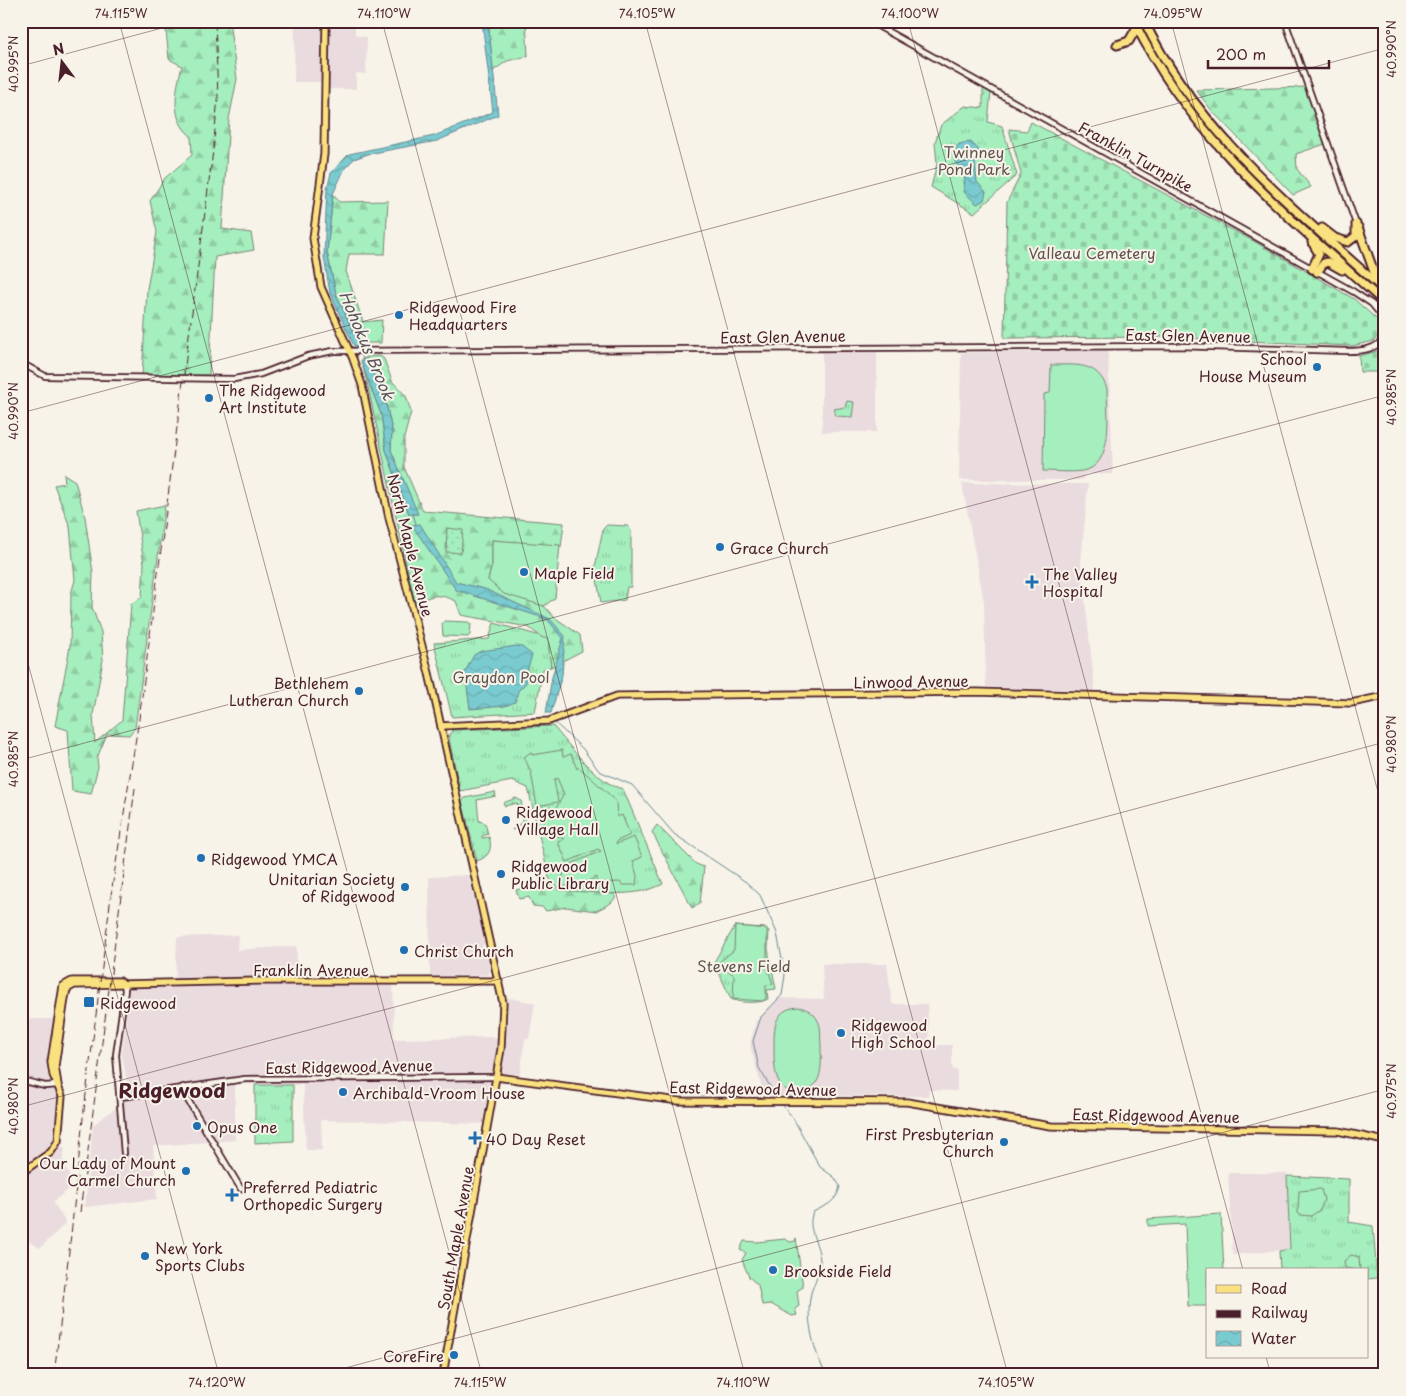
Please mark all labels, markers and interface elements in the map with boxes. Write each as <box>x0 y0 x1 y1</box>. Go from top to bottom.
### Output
text: 74.115°W <box>95 4 148 22</box>
text: 74.110°W <box>357 4 411 22</box>
text: 74.105°W <box>619 4 676 22</box>
text: 74.100°W <box>881 4 940 22</box>
text: 74.095°W <box>1144 4 1203 22</box>
text: 40.990°N <box>1382 20 1400 78</box>
text: 40.995°N <box>4 36 22 92</box>
text: N <box>50 37 67 61</box>
north arrow <box>38 38 88 88</box>
scale bar <box>1208 38 1330 70</box>
text: 200 m <box>1216 42 1266 65</box>
street label: Franklin Turnpike <box>1075 115 1197 197</box>
park label: Twinney Pond Park <box>938 140 1010 180</box>
park label: Valleau Cemetery <box>1028 241 1156 264</box>
water label: Hohokus Brook <box>334 287 402 405</box>
place label: Ridgewood Fire Headquarters <box>409 295 517 335</box>
marker: Ridgewood Fire Headquarters <box>393 309 405 321</box>
street label: East Glen Avenue <box>1125 322 1251 348</box>
street label: East Glen Avenue <box>720 323 846 349</box>
place label: School House Museum <box>1199 347 1307 387</box>
marker: School House Museum <box>1311 361 1323 373</box>
text: 40.985°N <box>1382 369 1400 425</box>
place label: The Ridgewood Art Institute <box>219 378 326 418</box>
text: 40.990°N <box>4 382 22 440</box>
marker: The Ridgewood Art Institute <box>203 392 215 404</box>
street label: North Maple Avenue <box>382 471 440 619</box>
place label: Grace Church <box>730 536 829 559</box>
marker: Grace Church <box>714 541 726 553</box>
place label: Maple Field <box>534 561 615 584</box>
place label: The Valley Hospital <box>1043 562 1118 602</box>
marker: Maple Field <box>518 566 530 578</box>
marker: The Valley Hospital <box>1025 575 1039 589</box>
park label: Graydon Pool <box>452 665 550 688</box>
street label: Linwood Avenue <box>853 668 969 694</box>
place label: Bethlehem Lutheran Church <box>229 671 349 711</box>
marker: Bethlehem Lutheran Church <box>353 685 365 697</box>
text: 40.980°N <box>1382 715 1400 773</box>
text: 40.985°N <box>4 731 22 787</box>
place label: Ridgewood Village Hall <box>516 800 599 840</box>
marker: Ridgewood Village Hall <box>500 814 512 826</box>
place label: Ridgewood YMCA <box>211 847 338 870</box>
marker: Ridgewood YMCA <box>195 852 207 864</box>
place label: Ridgewood Public Library <box>511 854 609 894</box>
place label: Unitarian Society of Ridgewood <box>268 867 395 907</box>
marker: Ridgewood Public Library <box>495 868 507 880</box>
marker: Unitarian Society of Ridgewood <box>399 881 411 893</box>
place label: Christ Church <box>414 939 514 962</box>
marker: Christ Church <box>398 944 410 956</box>
park label: Stevens Field <box>697 954 791 977</box>
street label: Franklin Avenue <box>253 958 369 981</box>
place label: Ridgewood <box>100 991 176 1014</box>
marker: Ridgewood <box>82 995 96 1009</box>
place label: Ridgewood High School <box>851 1013 936 1053</box>
marker: Ridgewood High School <box>835 1027 847 1039</box>
street label: East Ridgewood Avenue <box>265 1053 433 1079</box>
text: 40.975°N <box>1382 1063 1400 1119</box>
district label: Ridgewood <box>118 1075 226 1105</box>
street label: East Ridgewood Avenue <box>669 1075 837 1101</box>
text: 40.980°N <box>4 1077 22 1135</box>
place label: Archibald-Vroom House <box>353 1081 525 1104</box>
marker: Archibald-Vroom House <box>337 1086 349 1098</box>
street label: East Ridgewood Avenue <box>1072 1102 1240 1128</box>
place label: Opus One <box>207 1115 278 1138</box>
marker: Opus One <box>191 1120 203 1132</box>
place label: First Presbyterian Church <box>865 1122 994 1162</box>
place label: 40 Day Reset <box>486 1127 586 1150</box>
marker: 40 Day Reset <box>468 1131 482 1145</box>
marker: First Presbyterian Church <box>998 1136 1010 1148</box>
place label: Our Lady of Mount Carmel Church <box>39 1151 176 1191</box>
street label: South Maple Avenue <box>431 1164 479 1312</box>
marker: Our Lady of Mount Carmel Church <box>180 1165 192 1177</box>
place label: Preferred Pediatric Orthopedic Surgery <box>243 1175 383 1215</box>
marker: Preferred Pediatric Orthopedic Surgery <box>225 1188 239 1202</box>
place label: New York Sports Clubs <box>155 1236 245 1276</box>
marker: New York Sports Clubs <box>139 1250 151 1262</box>
place label: Brookside Field <box>783 1259 892 1282</box>
marker: Brookside Field <box>767 1264 779 1276</box>
legend <box>1206 1268 1368 1358</box>
text: Road <box>1251 1276 1287 1299</box>
text: Railway <box>1251 1300 1308 1323</box>
text: Water <box>1251 1326 1296 1349</box>
place label: CoreFire <box>383 1344 444 1367</box>
marker: CoreFire <box>448 1349 460 1361</box>
text: 74.120°W <box>188 1373 246 1391</box>
text: 74.115°W <box>454 1373 507 1391</box>
text: 74.110°W <box>716 1373 770 1391</box>
text: 74.105°W <box>978 1373 1035 1391</box>

